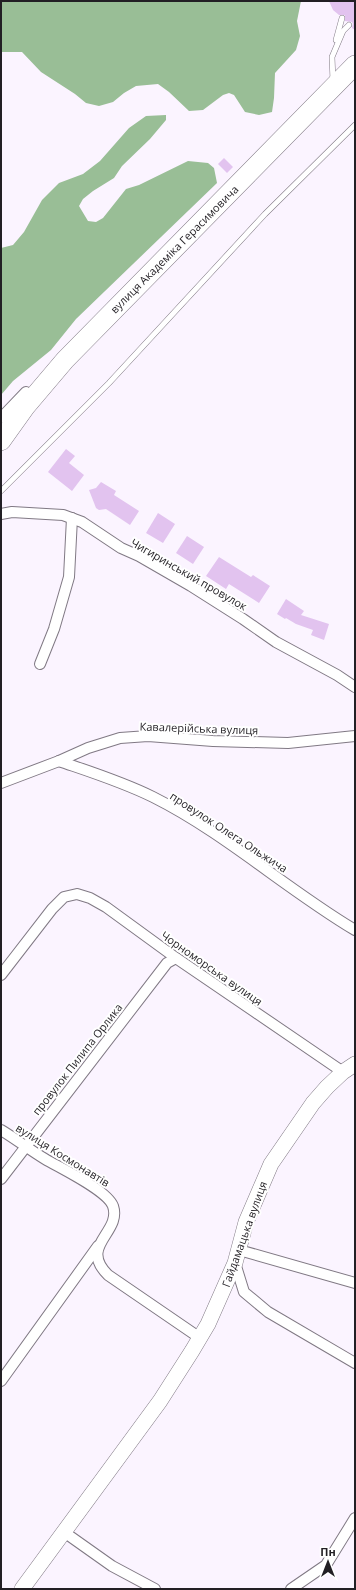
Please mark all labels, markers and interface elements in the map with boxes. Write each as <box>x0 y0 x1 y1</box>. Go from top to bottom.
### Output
street label: вулиця Академіка Герасимовича <box>107 182 241 316</box>
street label: Чигиринський провулок <box>128 535 250 614</box>
street label: Кавалерійська вулиця <box>139 718 259 738</box>
street label: провулок Олега Ольжича <box>167 788 291 876</box>
street label: Чорноморська вулиця <box>158 927 266 1009</box>
street label: провулок Пилипа Орлика <box>29 1000 125 1118</box>
street label: вулиця Космонавтів <box>13 1120 113 1190</box>
street label: Гайдамацька вулиця <box>218 1179 270 1289</box>
north arrow <box>308 1542 348 1582</box>
text: Пн <box>320 1544 336 1559</box>

